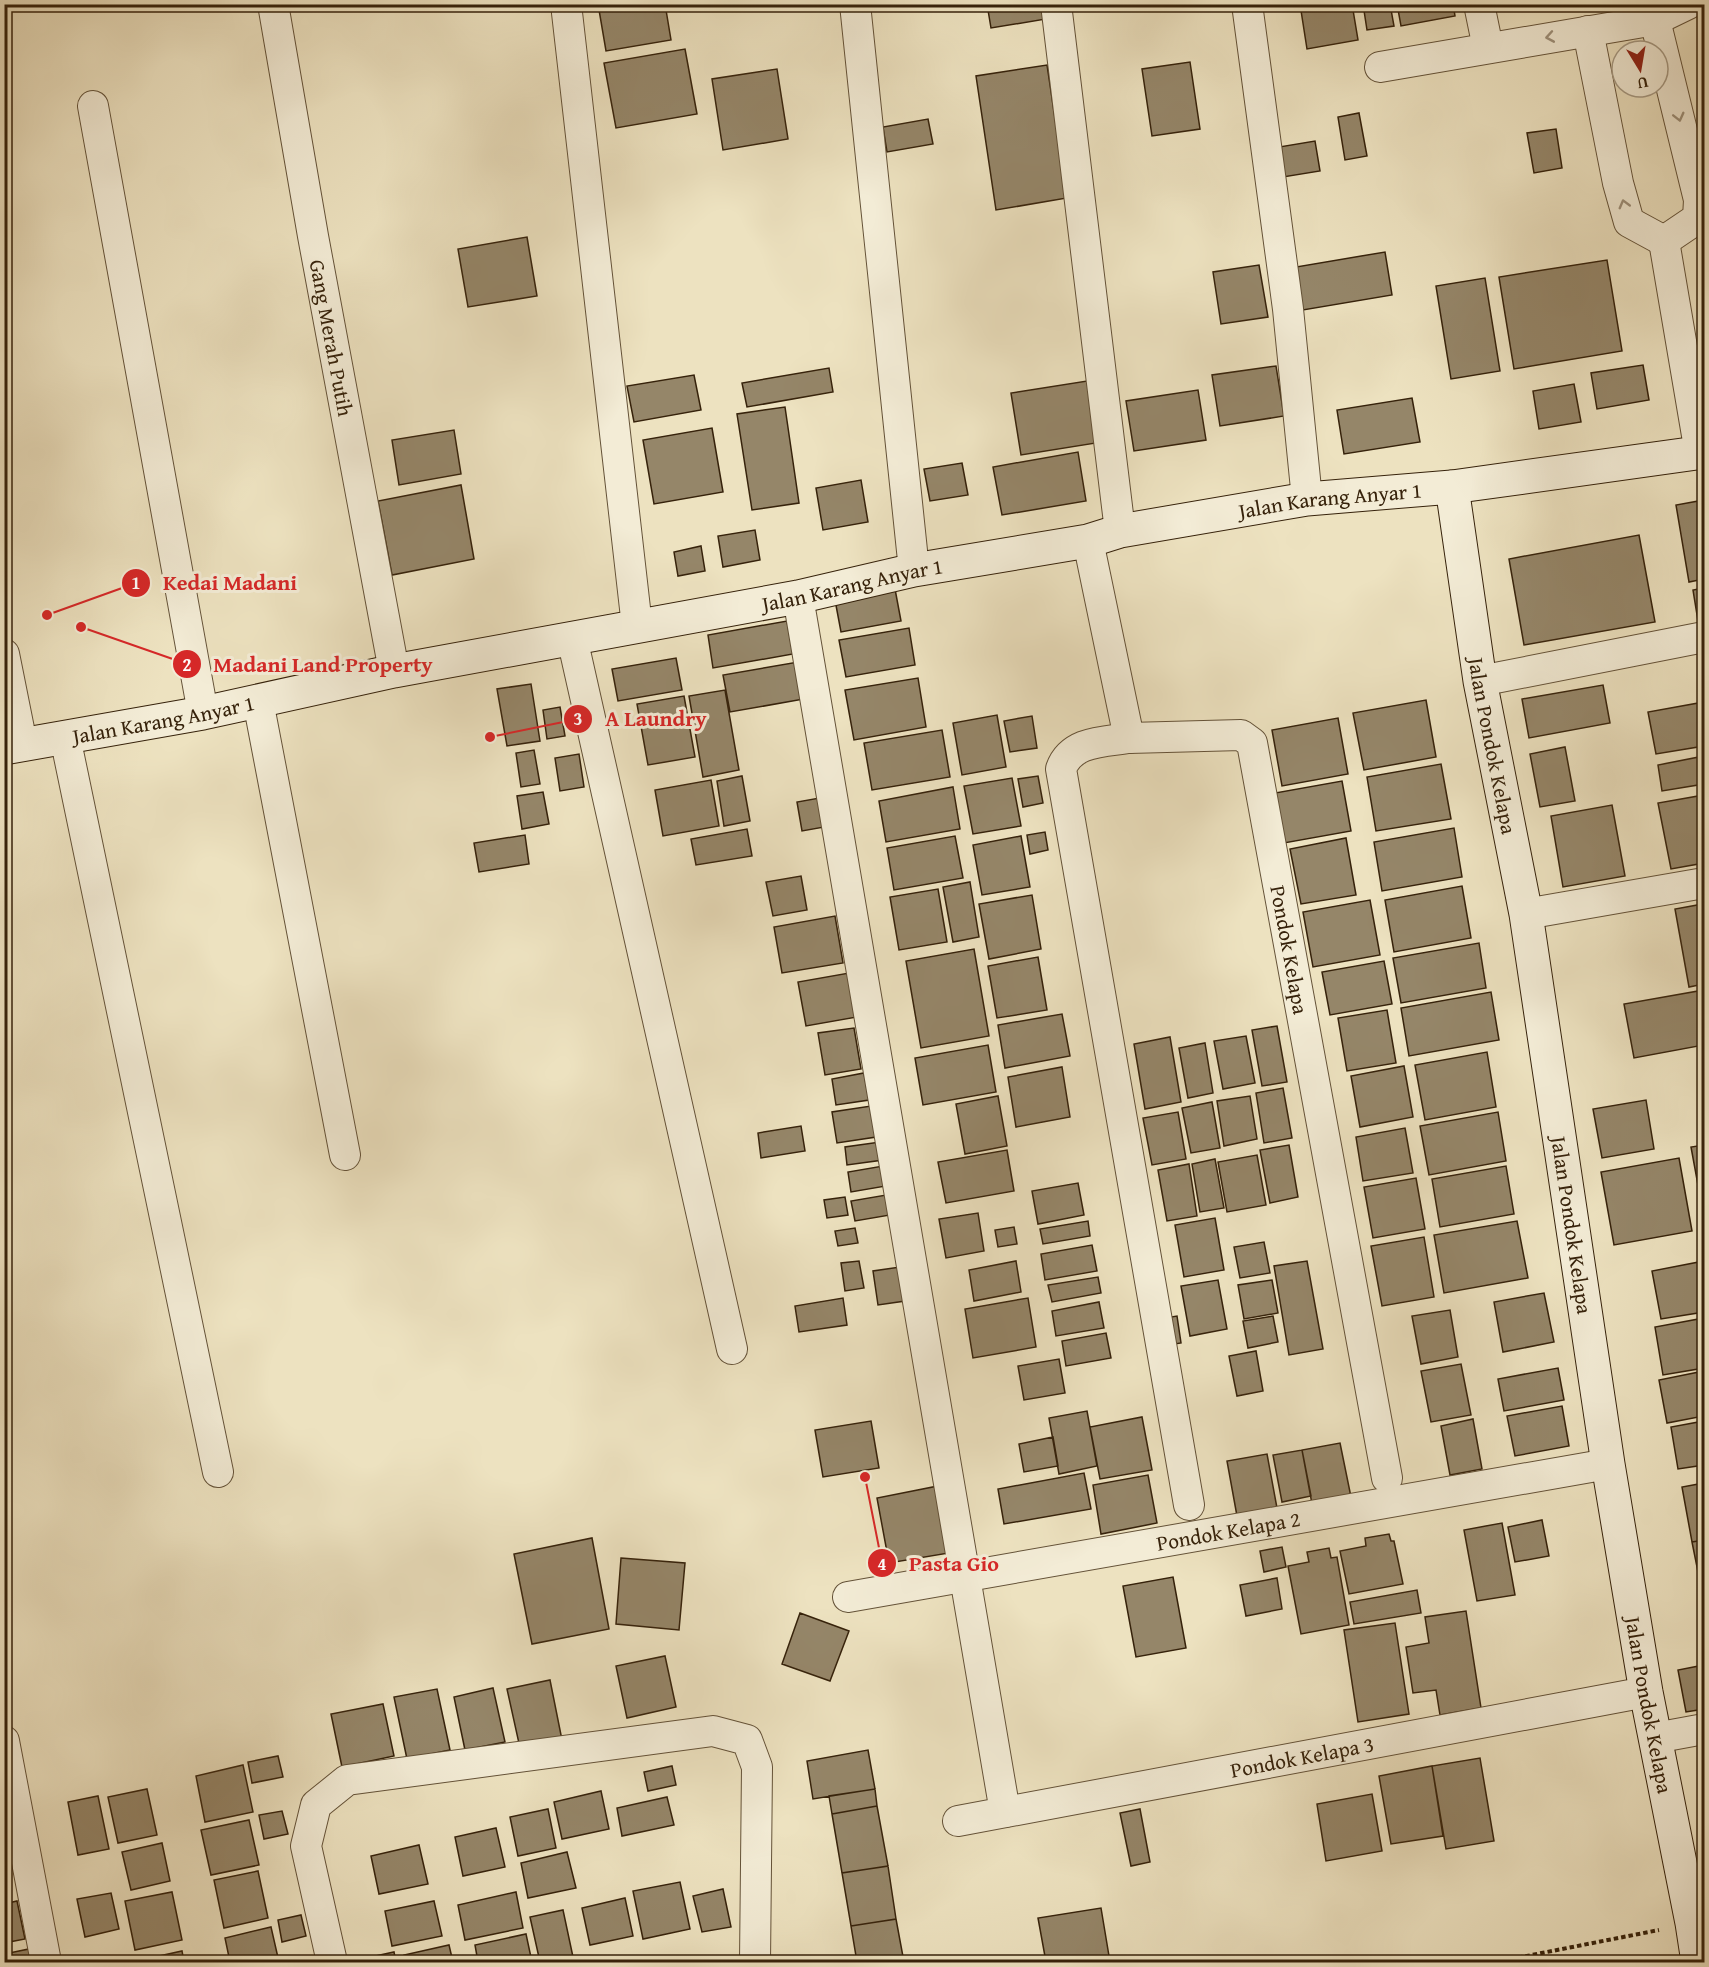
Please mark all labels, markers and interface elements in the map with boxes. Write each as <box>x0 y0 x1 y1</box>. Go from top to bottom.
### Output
one-way arrow <box>1545 31 1555 43</box>
north arrow <box>1610 39 1670 99</box>
text: U <box>1635 71 1650 97</box>
one-way arrow <box>1671 112 1684 122</box>
one-way arrow <box>1619 199 1631 210</box>
street label: Gang Merah Putih <box>302 257 362 419</box>
street label: Jalan Karang Anyar 1 <box>1233 474 1423 526</box>
street label: Jalan Karang Anyar 1 <box>756 550 945 619</box>
callout: Kedai Madani <box>121 563 309 603</box>
text: Kedai Madani <box>163 566 297 598</box>
text: 1 <box>131 569 141 596</box>
callout: Madani Land Property <box>172 644 445 684</box>
text: Madani Land Property <box>213 648 433 680</box>
text: 2 <box>182 651 192 678</box>
street label: Jalan Pondok Kelapa <box>1461 652 1525 837</box>
street label: Jalan Karang Anyar 1 <box>67 687 257 752</box>
callout: A Laundry <box>563 699 718 739</box>
text: A Laundry <box>605 702 707 734</box>
text: 3 <box>573 705 583 732</box>
street label: Pondok Kelapa <box>1263 883 1317 1017</box>
street label: Jalan Pondok Kelapa <box>1543 1131 1601 1316</box>
street label: Pondok Kelapa 2 <box>1154 1503 1302 1558</box>
callout: Pasta Gio <box>867 1543 1011 1583</box>
text: Pasta Gio <box>909 1547 999 1579</box>
text: 4 <box>877 1550 887 1577</box>
street label: Jalan Pondok Kelapa <box>1618 1611 1681 1796</box>
street label: Pondok Kelapa 3 <box>1228 1728 1376 1785</box>

